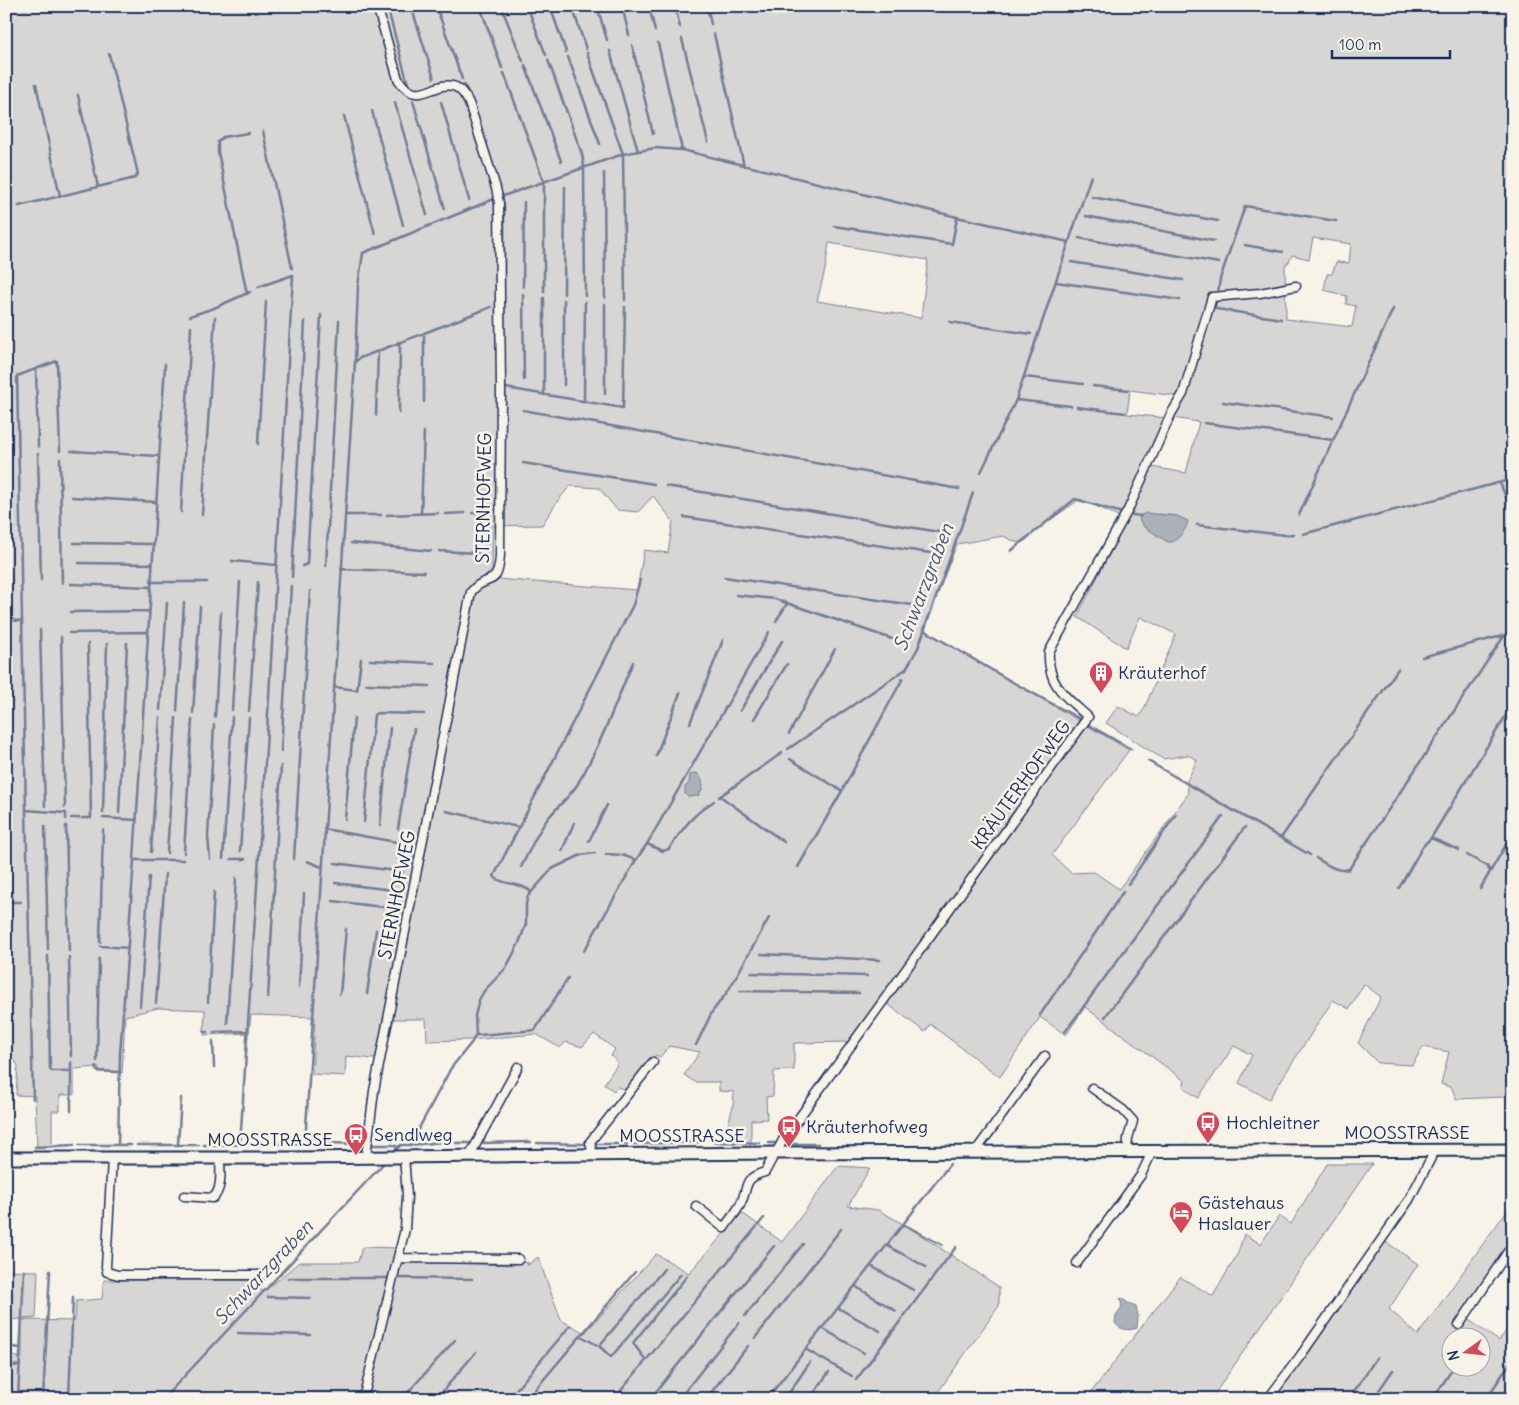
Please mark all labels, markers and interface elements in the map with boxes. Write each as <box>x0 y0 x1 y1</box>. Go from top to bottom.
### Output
scale bar <box>1332 28 1449 60</box>
text: 100 m <box>1339 35 1381 54</box>
street label: STERNHOFWEG <box>471 432 496 563</box>
water label: Schwarzgraben <box>888 519 959 654</box>
building icon: Kräuterhof <box>1088 660 1114 694</box>
place label: Kräuterhof <box>1118 661 1207 684</box>
street label: KRÄUTERHOFWEG <box>966 715 1075 854</box>
street label: STERNHOFWEG <box>373 829 420 961</box>
bus stop icon: Hochleitner <box>1195 1110 1221 1144</box>
place label: Hochleitner <box>1226 1111 1321 1134</box>
bus stop icon: Kräuterhofweg <box>776 1114 802 1148</box>
place label: Kräuterhofweg <box>806 1115 928 1138</box>
street label: MOOSSTRASSE <box>1344 1121 1470 1144</box>
bus stop icon: Sendlweg <box>343 1122 369 1156</box>
place label: Sendlweg <box>374 1123 453 1146</box>
street label: MOOSSTRASSE <box>619 1124 745 1147</box>
street label: MOOSSTRASSE <box>207 1128 333 1151</box>
place label: Gästehaus Haslauer <box>1198 1191 1284 1235</box>
hotel icon: Gästehaus Haslauer <box>1168 1200 1194 1234</box>
water label: Schwarzgraben <box>208 1214 318 1329</box>
north arrow <box>1442 1328 1492 1378</box>
text: N <box>1443 1348 1463 1362</box>

